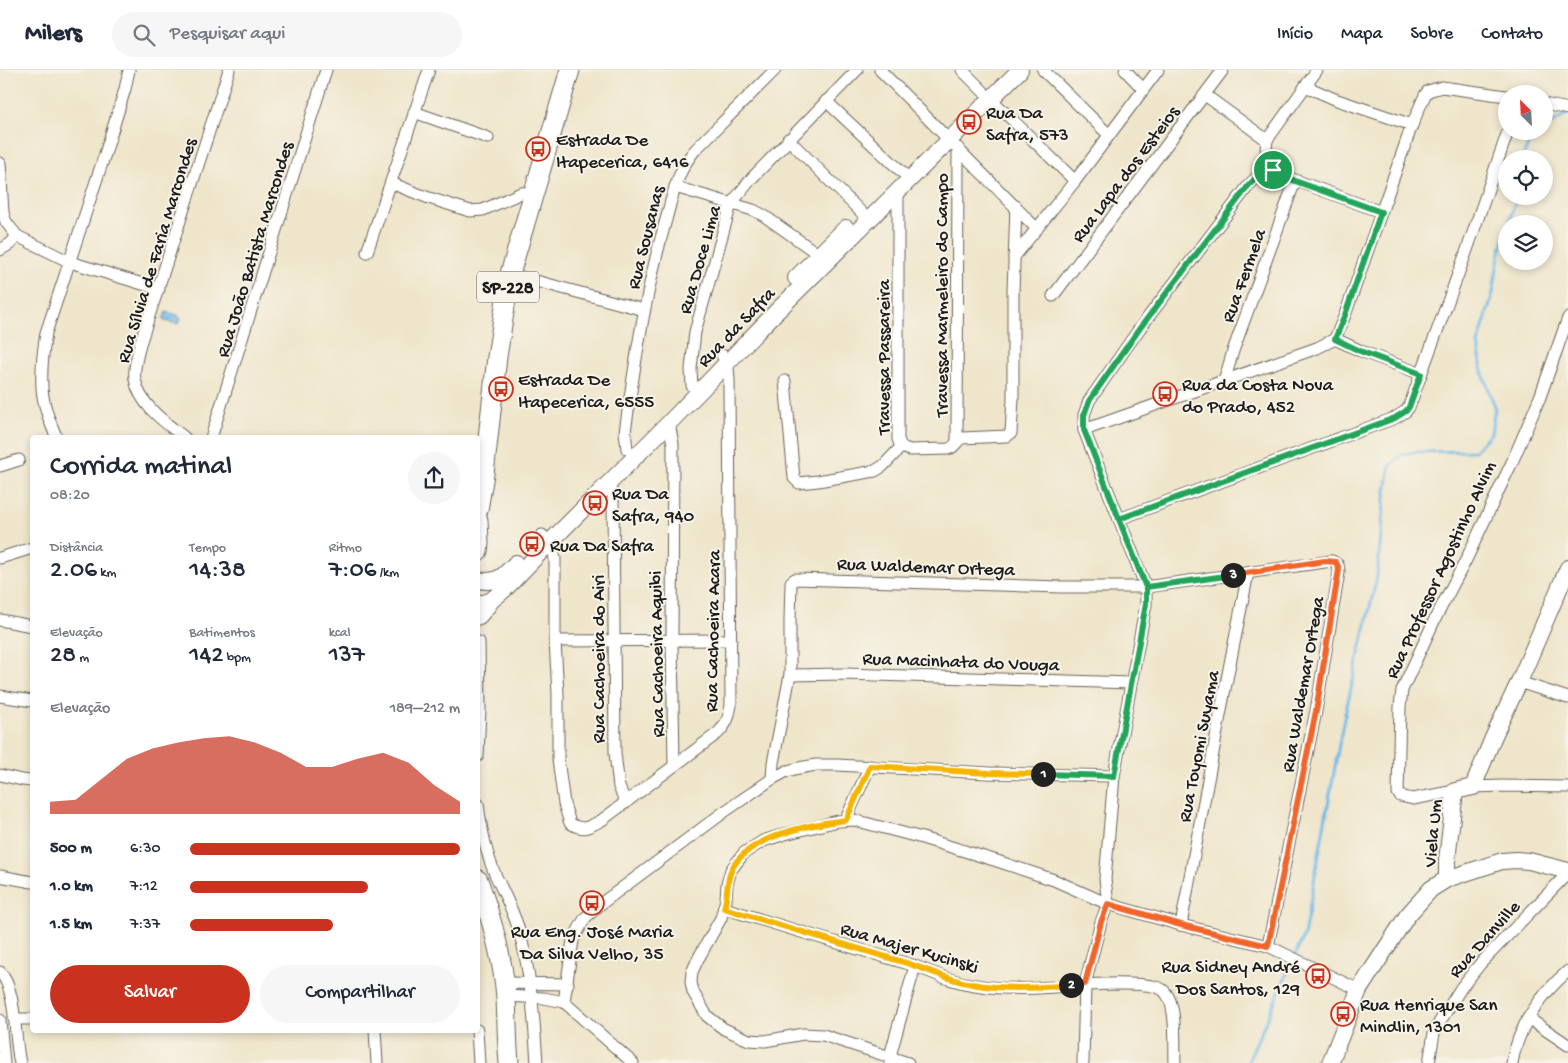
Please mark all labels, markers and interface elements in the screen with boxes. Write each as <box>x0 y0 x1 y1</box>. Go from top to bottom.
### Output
search box <box>112 12 462 57</box>
text: Milers <box>25 20 82 49</box>
icon: search <box>130 21 158 49</box>
text: Pesquisar aqui <box>170 23 285 46</box>
text: Início <box>1277 24 1313 45</box>
text: Mapa <box>1341 24 1382 45</box>
text: Sobre <box>1410 24 1453 45</box>
text: Contato <box>1481 24 1543 45</box>
north arrow <box>1498 85 1552 140</box>
map controls <box>1498 85 1553 270</box>
street label: Rua Lapa dos Esteios <box>1068 101 1186 248</box>
place label: Rua Da Safra, 573 <box>986 103 1069 148</box>
bus stop icon: Rua Da Safra, 573 <box>956 109 982 135</box>
place label: Estrada De Itapecerica, 6416 <box>556 130 689 175</box>
street label: Rua Sílvia de Faria Marcondes <box>113 135 204 366</box>
bus stop icon: Estrada De Itapecerica, 6416 <box>525 136 551 162</box>
street label: Rua João Batista Marcondes <box>213 138 300 361</box>
pin <box>1252 149 1294 191</box>
button: locate <box>1498 150 1553 205</box>
icon: arrive <box>1259 156 1287 184</box>
street label: Travessa Marmeleiro do Campo <box>932 173 955 418</box>
street label: Rua Sousanas <box>623 183 672 292</box>
street label: Rua Doce Lima <box>675 202 728 317</box>
button: layers <box>1498 215 1553 270</box>
street label: Rua Fermela <box>1218 225 1273 326</box>
road number: SP-228 <box>477 272 539 302</box>
street label: Travessa Passareira <box>874 278 897 436</box>
street label: Rua da Safra <box>694 283 782 373</box>
place label: Estrada De Itapecerica, 6555 <box>518 370 654 415</box>
place label: Rua da Costa Nova do Prado, 452 <box>1182 375 1335 420</box>
bus stop icon: Estrada De Itapecerica, 6555 <box>488 376 514 402</box>
bus stop icon: Rua da Costa Nova do Prado, 452 <box>1152 381 1178 407</box>
text: Corrida matinal <box>50 451 232 484</box>
button: share <box>408 452 460 504</box>
street label: Rua Professor Agostinho Alvim <box>1382 458 1503 683</box>
place label: Rua Da Safra, 940 <box>612 484 694 529</box>
text: 08:20 <box>50 487 90 506</box>
bus stop icon: Rua Da Safra, 940 <box>582 490 608 516</box>
bus stop icon: Rua Da Safra <box>519 531 545 557</box>
place label: Rua Da Safra <box>550 536 655 559</box>
text: Distância <box>50 540 103 557</box>
text: Tempo <box>189 540 226 557</box>
text: Ritmo <box>329 540 362 557</box>
street label: Rua Cachoeira Acara <box>702 548 727 712</box>
street label: Rua Waldemar Ortega <box>836 554 1017 583</box>
text: 2.06 <box>50 557 97 586</box>
text: 14:38 <box>189 557 246 586</box>
text: 7:06 <box>329 557 376 586</box>
pin: 3 <box>1220 562 1246 588</box>
text: km <box>97 565 116 582</box>
text: /km <box>376 565 399 582</box>
text: 3 <box>1230 567 1237 584</box>
street label: Rua Cachoeira Aquibi <box>646 570 671 738</box>
street label: Rua Cachoeira do Airi <box>589 575 612 743</box>
street label: Rua Waldemar Ortega <box>1278 593 1331 774</box>
text: Elevação <box>50 625 103 642</box>
text: Batimentos <box>189 625 255 642</box>
text: kcal <box>329 625 351 642</box>
text: 28 <box>50 642 76 671</box>
text: 142 <box>189 642 224 671</box>
text: 137 <box>329 642 365 671</box>
street label: Rua Macinhata do Vouga <box>862 649 1061 678</box>
text: m <box>76 650 89 667</box>
text: bpm <box>224 650 251 667</box>
street label: Rua Toyomi Suyama <box>1174 667 1227 824</box>
text: Elevação <box>50 700 110 719</box>
text: 189–212 m <box>390 700 460 719</box>
pin: 1 <box>1030 762 1056 786</box>
text: 1 <box>1041 766 1046 783</box>
street label: Viela Um <box>1420 798 1449 869</box>
text: 500 m <box>50 840 92 859</box>
text: 6:30 <box>130 840 161 859</box>
text: 1.0 km <box>50 878 93 897</box>
text: 7:12 <box>130 878 158 897</box>
bus stop icon: Rua Eng. José Maria Da Silva Velho, 35 <box>579 890 605 916</box>
street label: Rua Danville <box>1445 897 1527 984</box>
text: 1.5 km <box>50 916 92 935</box>
text: 7:37 <box>130 916 160 935</box>
street label: Rua Majer Kucinski <box>837 919 981 980</box>
place label: Rua Eng. José Maria Da Silva Velho, 35 <box>511 922 675 967</box>
place label: Rua Sidney André Dos Santos, 129 <box>1161 957 1300 1002</box>
bus stop icon: Rua Sidney André Dos Santos, 129 <box>1305 963 1331 989</box>
button: Salvar <box>50 965 250 1023</box>
button: Compartilhar <box>260 965 460 1023</box>
pin: 2 <box>1058 972 1084 998</box>
text: 2 <box>1068 977 1075 994</box>
place label: Rua Henrique San Mindlin, 1301 <box>1360 995 1497 1040</box>
bus stop icon: Rua Henrique San Mindlin, 1301 <box>1330 1001 1356 1027</box>

